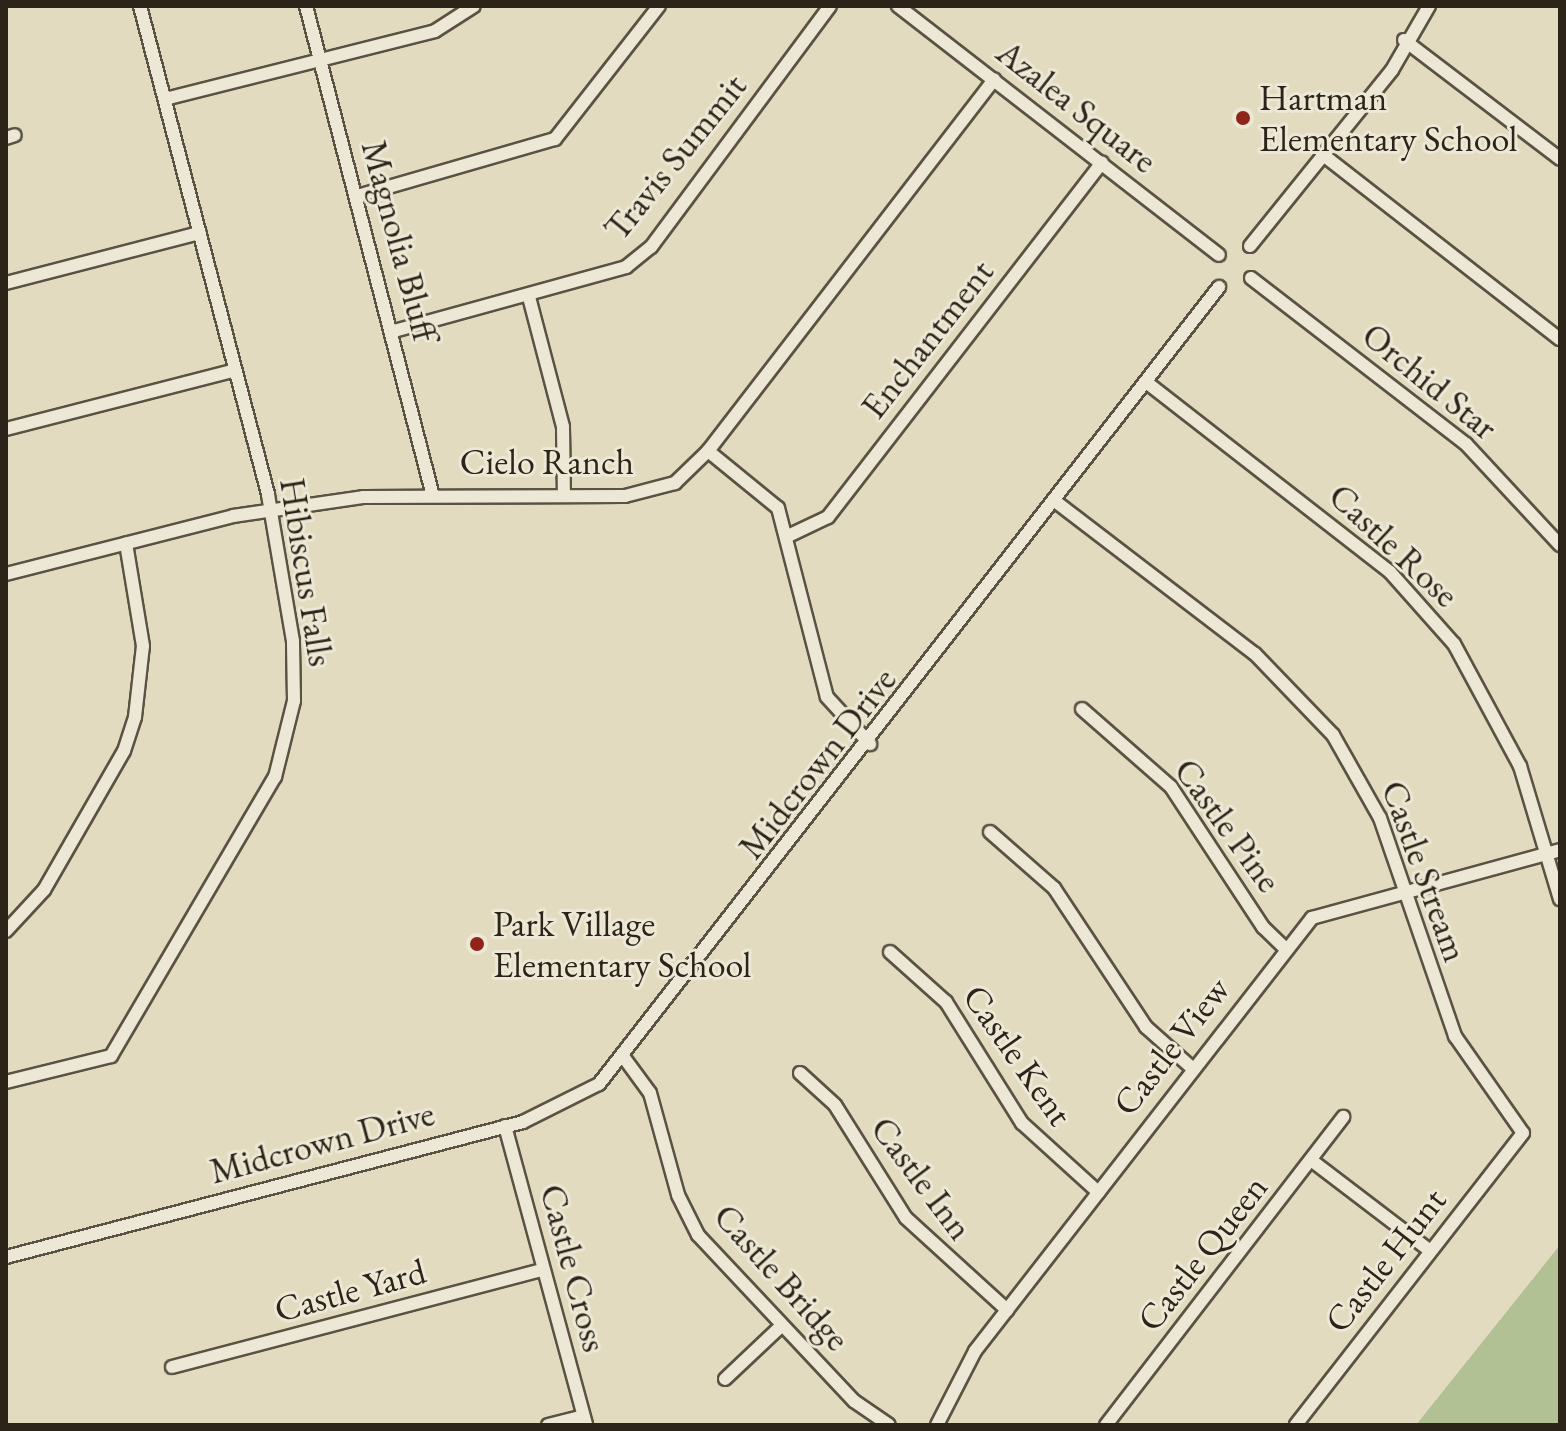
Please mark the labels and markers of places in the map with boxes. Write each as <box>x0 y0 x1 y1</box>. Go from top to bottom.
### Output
place label: Hartman Elementary School <box>1259 75 1517 160</box>
marker: Hartman Elementary School <box>1234 109 1252 127</box>
place label: Park Village Elementary School <box>493 901 751 986</box>
marker: Park Village Elementary School <box>468 935 486 953</box>

